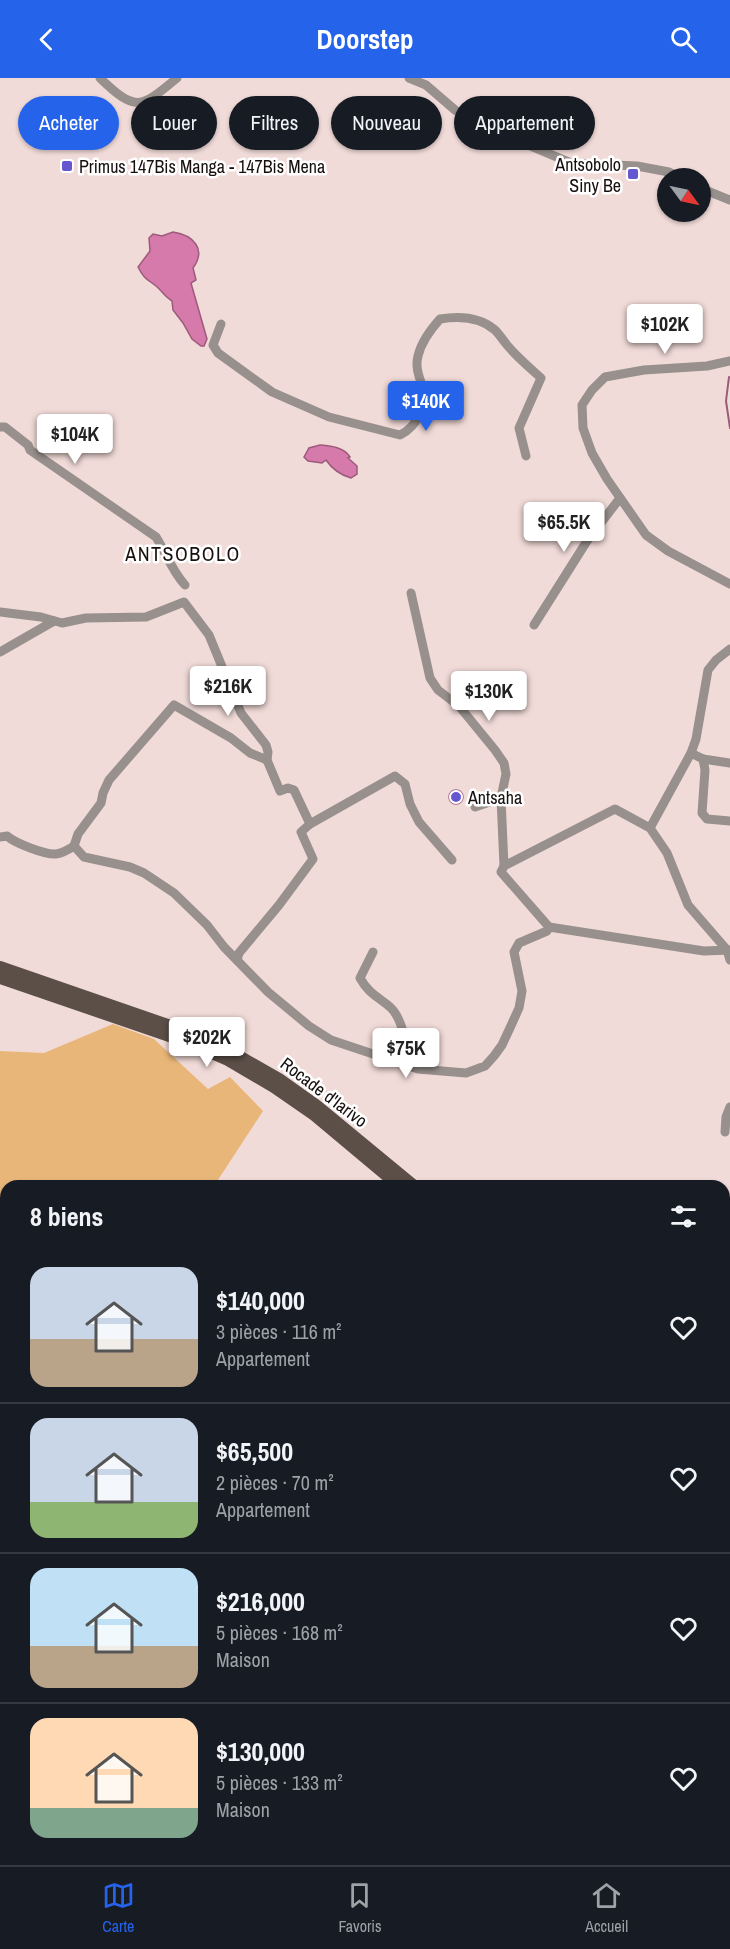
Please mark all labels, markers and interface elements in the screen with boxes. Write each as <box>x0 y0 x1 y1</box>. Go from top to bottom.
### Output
text: Doorstep <box>316 21 414 57</box>
icon: back <box>30 23 63 56</box>
icon: search <box>667 23 700 56</box>
chip: Acheter <box>18 96 119 150</box>
chip: Louer <box>131 96 217 150</box>
chip: Filtres <box>229 96 319 150</box>
chip: Nouveau <box>331 96 442 150</box>
chip: Appartement <box>454 96 595 150</box>
place label: Antsobolo Siny Be <box>554 152 621 198</box>
place label: Primus 147Bis Manga - 147Bis Mena <box>79 154 325 179</box>
marker: Primus 147Bis Manga - 147Bis Mena <box>60 159 74 173</box>
marker: Antsobolo Siny Be <box>626 167 640 181</box>
north arrow <box>657 168 711 222</box>
map controls <box>657 168 711 222</box>
pin: $102K <box>623 304 707 355</box>
text: $102K <box>641 310 689 337</box>
pin: $140K <box>384 381 468 432</box>
text: $140K <box>402 387 450 414</box>
pin: $104K <box>33 414 117 465</box>
text: $104K <box>51 420 99 447</box>
pin: $65.5K <box>515 502 613 553</box>
text: $65.5K <box>538 508 590 535</box>
district label: ANTSOBOLO <box>124 540 241 567</box>
pin: $216K <box>186 666 270 717</box>
pin: $130K <box>447 671 531 722</box>
text: $216K <box>204 672 252 699</box>
text: $130K <box>465 677 513 704</box>
place label: Antsaha <box>467 785 522 810</box>
marker: Antsaha <box>449 790 463 804</box>
pin: $202K <box>165 1017 249 1068</box>
text: $202K <box>183 1023 231 1050</box>
pin: $75K <box>370 1028 442 1079</box>
text: $75K <box>386 1034 426 1061</box>
street label: Rocade d'Iarivo <box>275 1051 373 1133</box>
text: 8 biens <box>30 1199 103 1234</box>
icon: filters <box>667 1200 700 1233</box>
text: $140,000 <box>216 1283 305 1318</box>
icon: home <box>78 1291 150 1363</box>
icon: heart <box>667 1311 700 1344</box>
text: 3 pièces · 116 m² <box>216 1318 342 1345</box>
text: Appartement <box>216 1345 310 1372</box>
text: $65,500 <box>216 1434 293 1469</box>
icon: home <box>78 1442 150 1514</box>
icon: heart <box>667 1462 700 1495</box>
text: 2 pièces · 70 m² <box>216 1469 334 1496</box>
text: Appartement <box>216 1496 310 1523</box>
text: $216,000 <box>216 1584 305 1619</box>
icon: home <box>78 1592 150 1664</box>
icon: heart <box>667 1612 700 1645</box>
text: 5 pièces · 168 m² <box>216 1619 343 1646</box>
text: Maison <box>216 1646 270 1673</box>
text: $130,000 <box>216 1734 305 1769</box>
icon: home <box>78 1742 150 1814</box>
icon: heart <box>667 1762 700 1795</box>
text: 5 pièces · 133 m² <box>216 1769 343 1796</box>
text: Maison <box>216 1796 270 1823</box>
tab: Carte <box>102 1879 135 1937</box>
tab: Favoris <box>338 1879 382 1937</box>
tab: Accueil <box>585 1879 628 1937</box>

